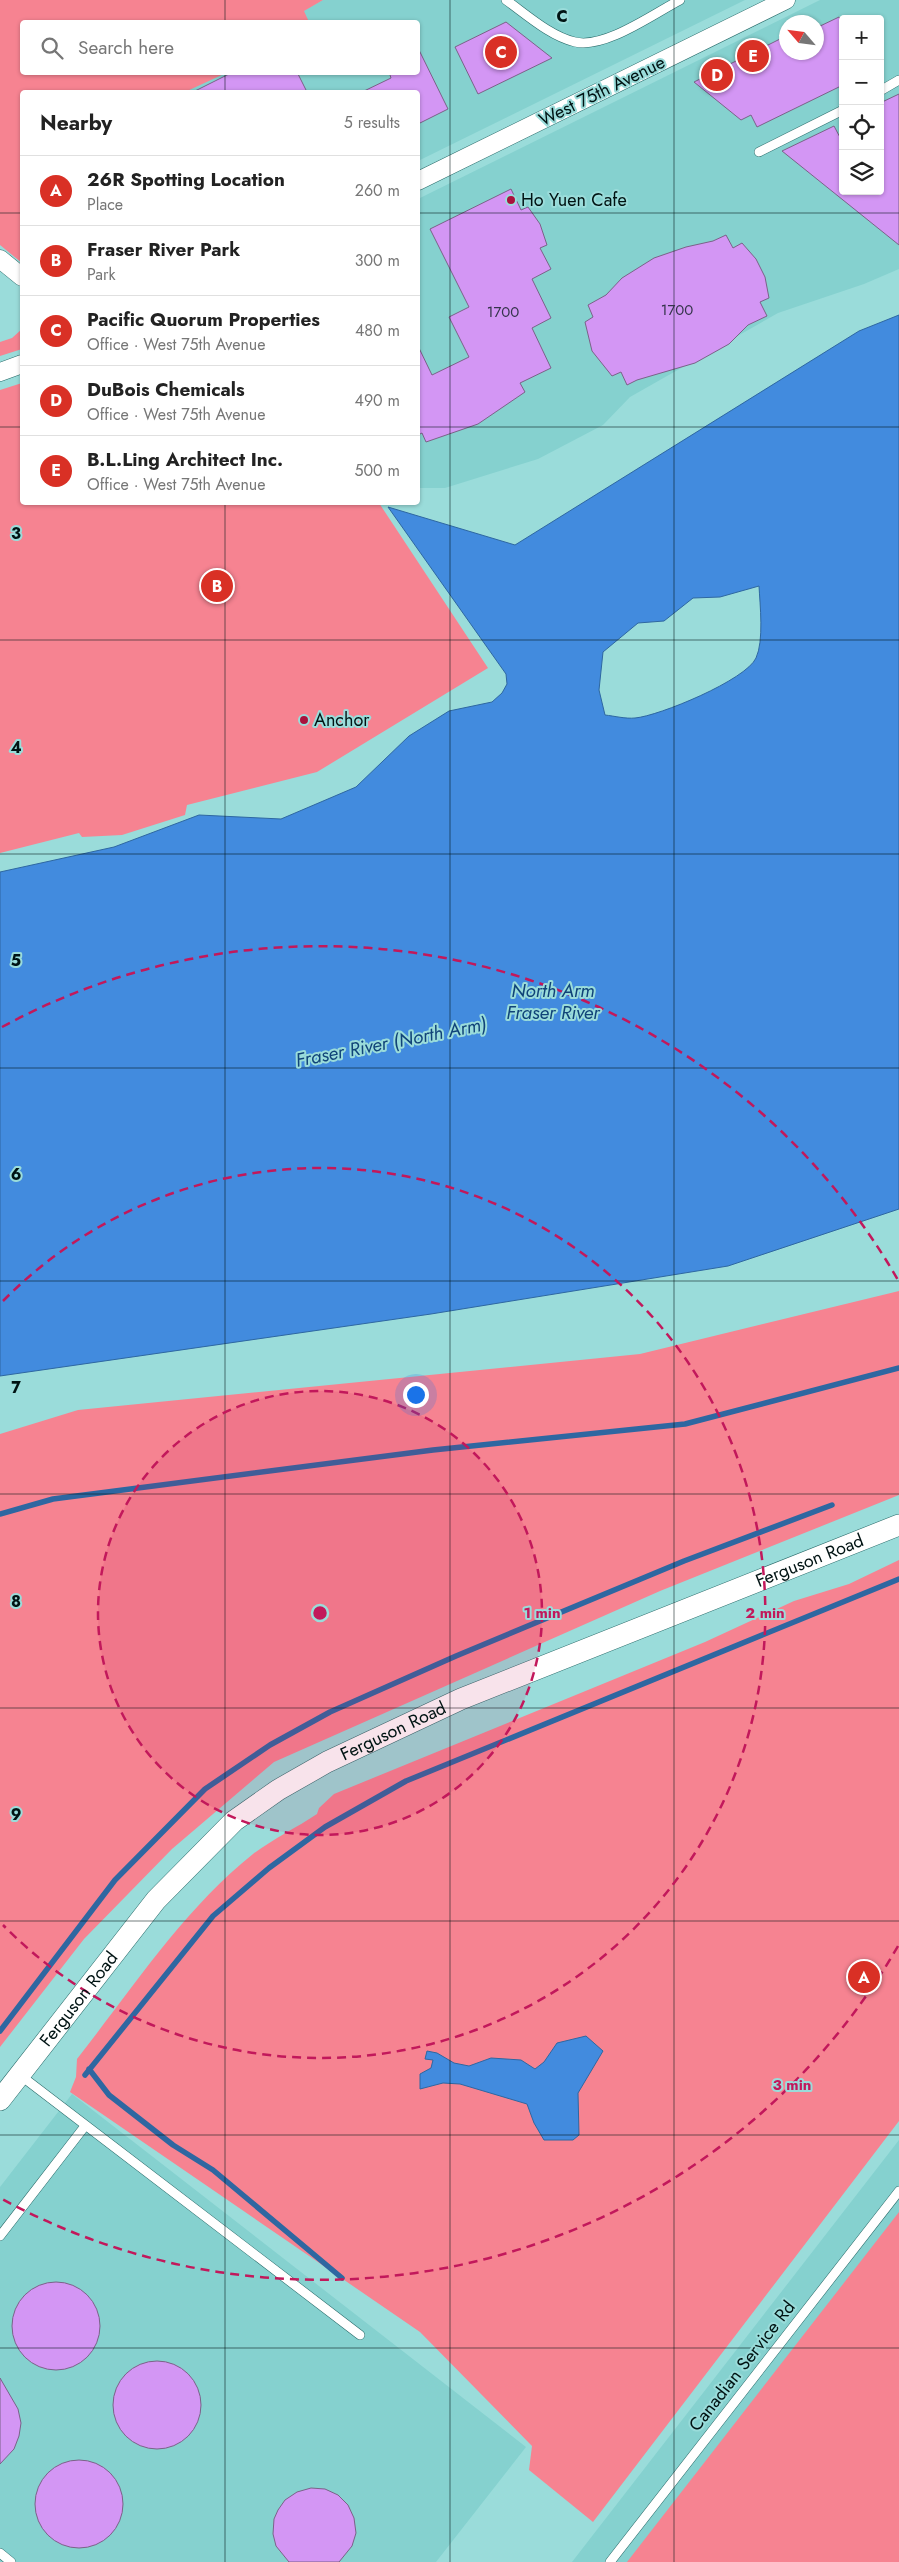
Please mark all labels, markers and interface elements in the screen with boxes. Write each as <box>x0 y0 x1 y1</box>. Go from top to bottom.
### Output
text: C <box>556 5 568 28</box>
north arrow <box>779 15 824 60</box>
map controls <box>839 15 884 195</box>
button: + <box>839 15 884 60</box>
search box <box>20 20 420 75</box>
pin: C <box>485 33 517 71</box>
icon: search <box>38 34 66 62</box>
text: Search here <box>78 34 174 61</box>
pin: E <box>737 37 769 75</box>
street label: West 75th Avenue <box>535 49 669 133</box>
pin: D <box>701 56 733 94</box>
button: − <box>839 60 884 105</box>
button: locate <box>839 105 884 150</box>
text: Nearby <box>40 108 112 138</box>
text: 5 results <box>344 111 400 134</box>
button: layers <box>839 150 884 195</box>
text: 26R Spotting Location <box>87 166 285 193</box>
text: A <box>50 179 62 202</box>
text: 260 m <box>355 179 400 202</box>
place label: Ho Yuen Cafe <box>521 187 627 213</box>
text: Place <box>87 193 123 216</box>
marker: Ho Yuen Cafe <box>505 194 517 206</box>
text: Fraser River Park <box>87 236 240 263</box>
text: B <box>51 249 61 272</box>
text: 300 m <box>355 249 400 272</box>
text: Park <box>87 263 116 286</box>
house number: 1700 <box>661 299 693 321</box>
house number: 1700 <box>487 301 519 323</box>
text: Pacific Quorum Properties <box>87 306 320 333</box>
text: C <box>50 319 62 342</box>
text: 480 m <box>355 319 400 342</box>
text: Office · West 75th Avenue <box>87 333 265 356</box>
text: DuBois Chemicals <box>87 376 245 403</box>
text: D <box>50 389 62 412</box>
text: 490 m <box>355 389 400 412</box>
text: Office · West 75th Avenue <box>87 403 265 426</box>
text: B.L.Ling Architect Inc. <box>87 446 283 473</box>
text: E <box>51 459 61 482</box>
text: 500 m <box>354 459 400 482</box>
text: Office · West 75th Avenue <box>87 473 265 496</box>
text: 3 <box>11 522 21 545</box>
pin: B <box>201 567 233 605</box>
place label: Anchor <box>314 707 370 733</box>
marker: Anchor <box>298 714 310 726</box>
text: 4 <box>10 736 22 759</box>
text: 5 <box>11 949 21 972</box>
water label: North Arm Fraser River <box>506 977 601 1026</box>
water label: Fraser River (North Arm) <box>293 1010 489 1074</box>
text: 6 <box>11 1163 21 1186</box>
text: 7 <box>11 1376 21 1399</box>
your location <box>403 1382 429 1408</box>
street label: Ferguson Road <box>752 1527 867 1594</box>
text: 8 <box>11 1590 21 1613</box>
text: 1 min <box>523 1602 561 1624</box>
text: 2 min <box>745 1602 785 1624</box>
centre of rings <box>311 1604 329 1622</box>
street label: Ferguson Road <box>336 1695 450 1767</box>
text: 9 <box>11 1803 21 1826</box>
street label: Ferguson Road <box>33 1946 124 2052</box>
pin: A <box>848 1958 880 1996</box>
text: 3 min <box>773 2074 811 2096</box>
street label: Canadian Service Rd <box>683 2295 801 2437</box>

